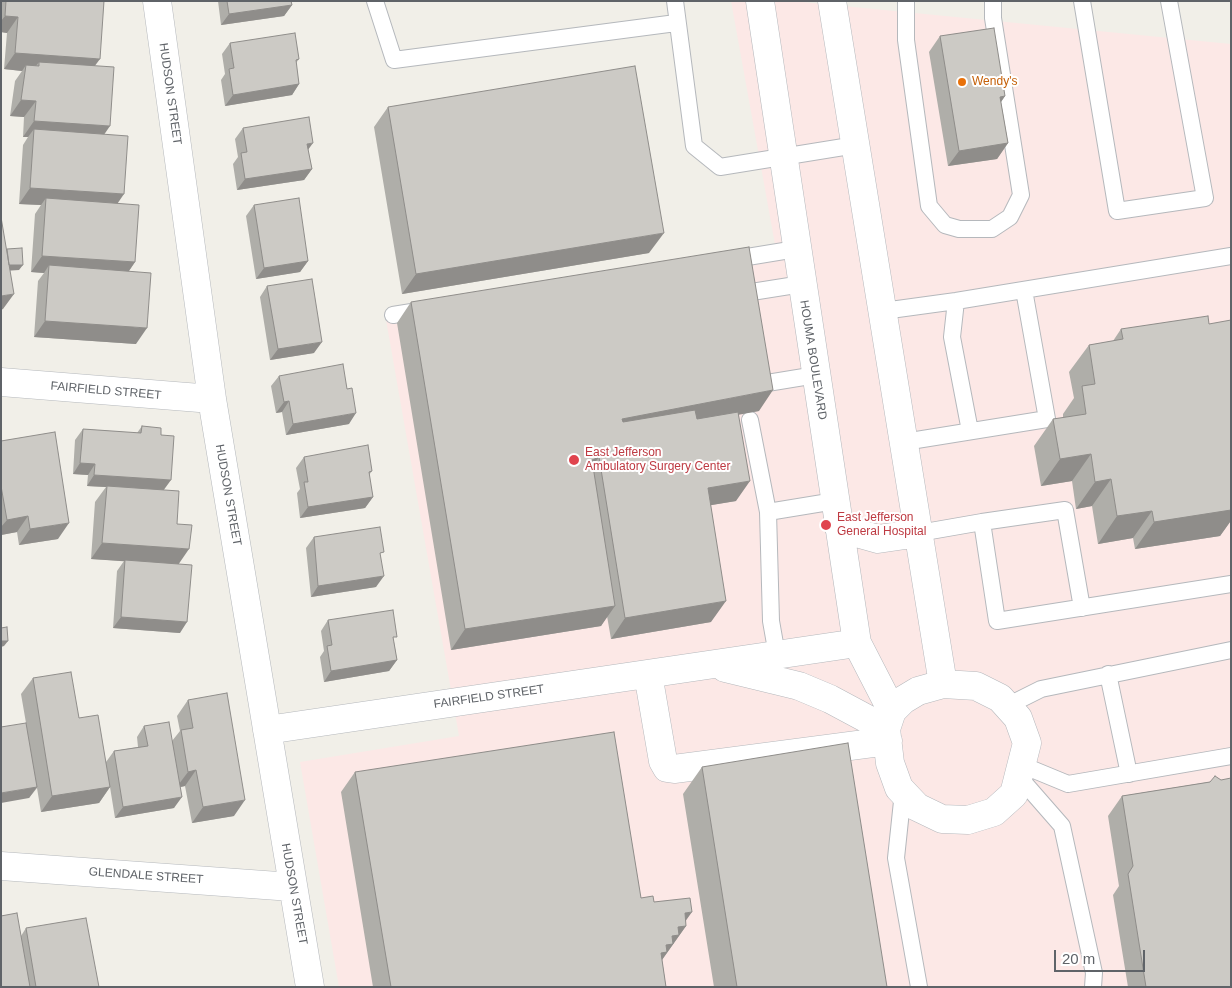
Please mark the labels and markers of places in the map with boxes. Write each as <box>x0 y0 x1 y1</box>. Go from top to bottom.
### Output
place label: Wendy's <box>972 75 1017 89</box>
marker: Wendy's <box>956 76 968 88</box>
place label: East Jefferson Ambulatory Surgery Center <box>585 446 730 474</box>
marker: East Jefferson Ambulatory Surgery Center <box>567 453 581 467</box>
place label: East Jefferson General Hospital <box>837 511 926 539</box>
marker: East Jefferson General Hospital <box>819 518 833 532</box>

